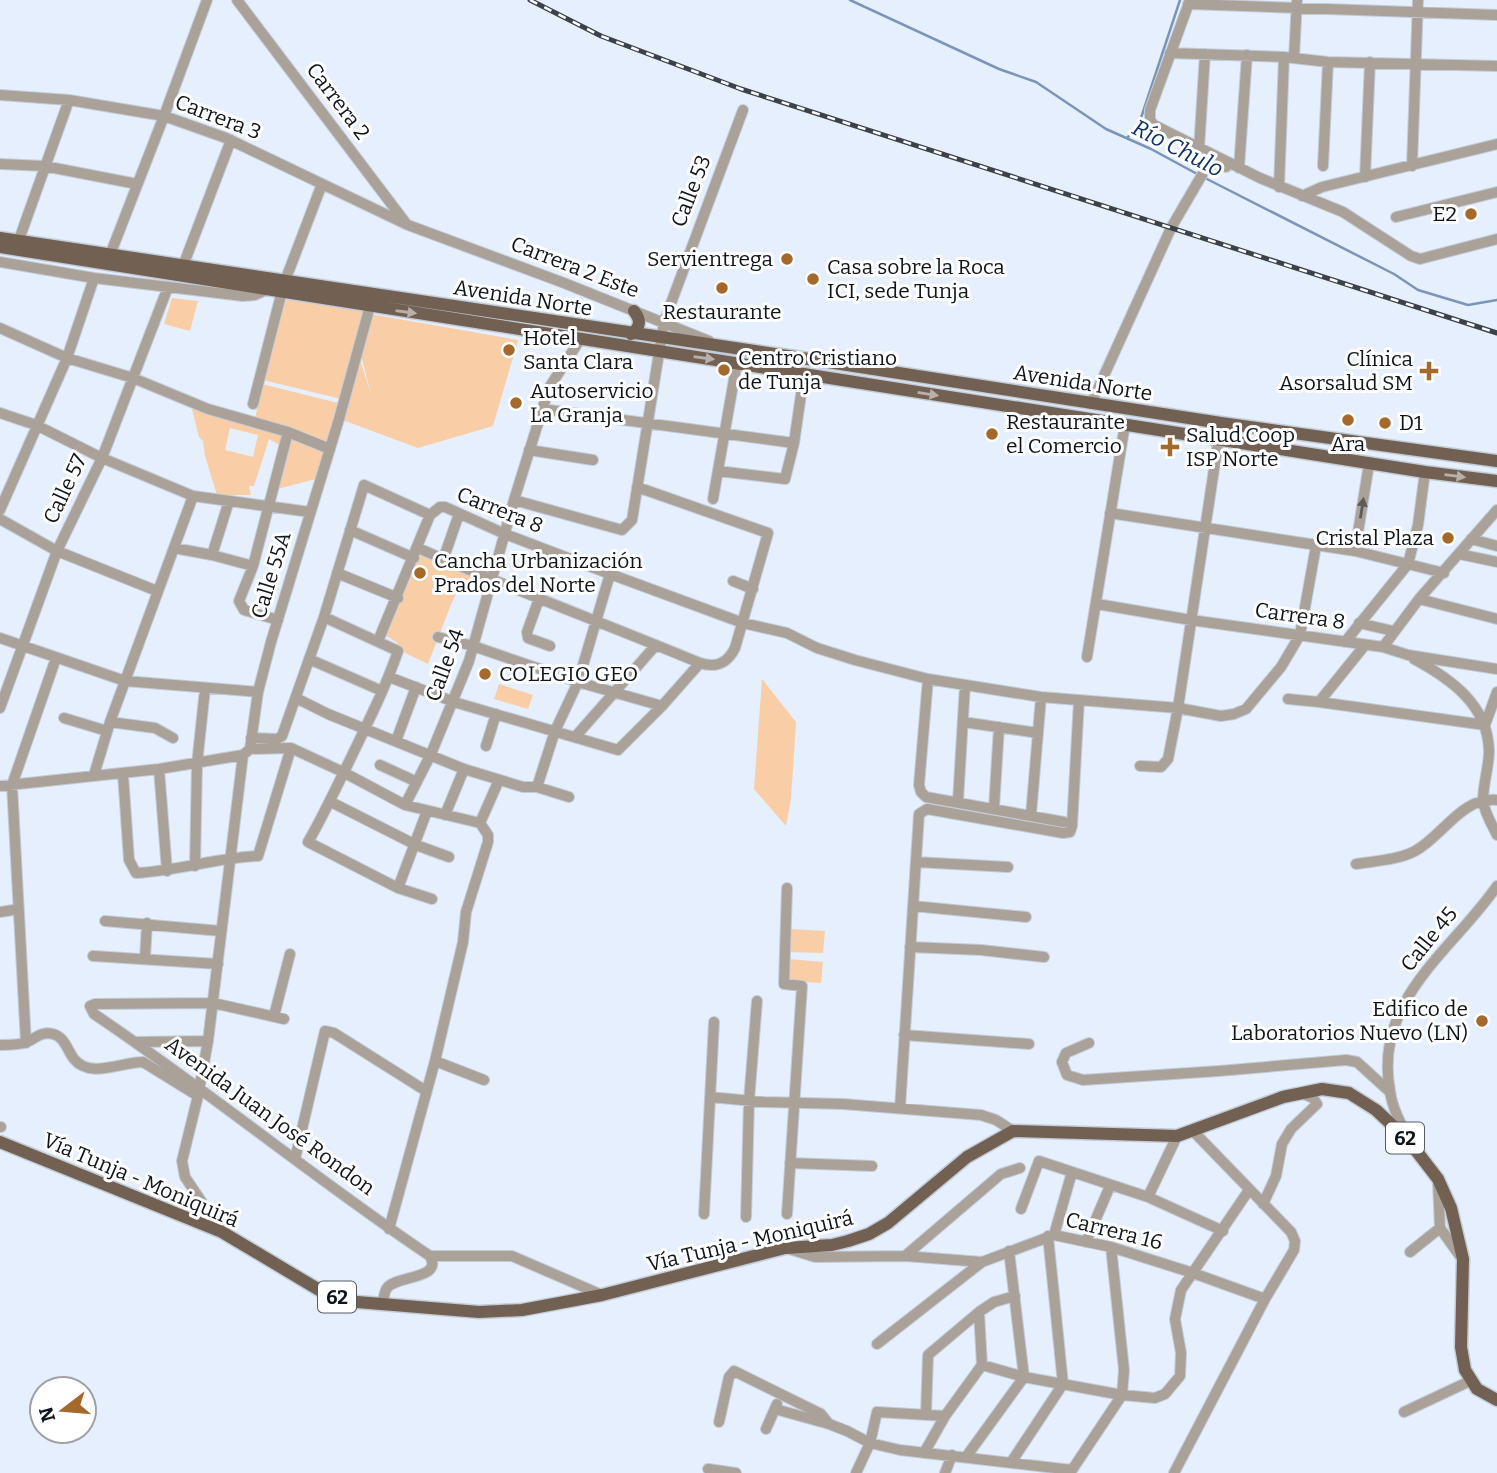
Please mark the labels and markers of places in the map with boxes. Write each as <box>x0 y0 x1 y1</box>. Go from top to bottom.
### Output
place label: E2 <box>1433 201 1457 227</box>
marker: E2 <box>1463 206 1479 222</box>
place label: Servientrega <box>647 246 774 272</box>
marker: Servientrega <box>779 251 795 267</box>
place label: Casa sobre la Roca ICI, sede Tunja <box>827 254 1005 304</box>
marker: Casa sobre la Roca ICI, sede Tunja <box>805 271 821 287</box>
marker: Restaurante <box>714 280 730 296</box>
place label: Restaurante <box>663 299 782 325</box>
place label: Hotel Santa Clara <box>523 325 634 375</box>
marker: Hotel Santa Clara <box>501 342 517 358</box>
place label: Centro Cristiano de Tunja <box>738 345 897 395</box>
place label: Clínica Asorsalud SM <box>1279 346 1414 396</box>
marker: Clínica Asorsalud SM <box>1419 361 1439 381</box>
marker: Centro Cristiano de Tunja <box>716 362 732 378</box>
place label: Autoservicio La Granja <box>530 378 654 428</box>
marker: Autoservicio La Granja <box>508 395 524 411</box>
place label: Restaurante el Comercio <box>1006 409 1125 459</box>
place label: D1 <box>1399 410 1423 436</box>
marker: Ara <box>1340 412 1356 428</box>
marker: D1 <box>1377 415 1393 431</box>
place label: Salud Coop ISP Norte <box>1186 422 1295 472</box>
marker: Restaurante el Comercio <box>984 426 1000 442</box>
place label: Ara <box>1331 431 1366 457</box>
marker: Salud Coop ISP Norte <box>1160 437 1180 457</box>
place label: Cristal Plaza <box>1316 525 1434 551</box>
marker: Cristal Plaza <box>1440 530 1456 546</box>
place label: Cancha Urbanización Prados del Norte <box>434 548 643 598</box>
marker: Cancha Urbanización Prados del Norte <box>412 565 428 581</box>
place label: COLEGIO GEO <box>499 661 638 687</box>
marker: COLEGIO GEO <box>477 666 493 682</box>
place label: Edifico de Laboratorios Nuevo (LN) <box>1231 996 1468 1046</box>
marker: Edifico de Laboratorios Nuevo (LN) <box>1474 1013 1490 1029</box>

